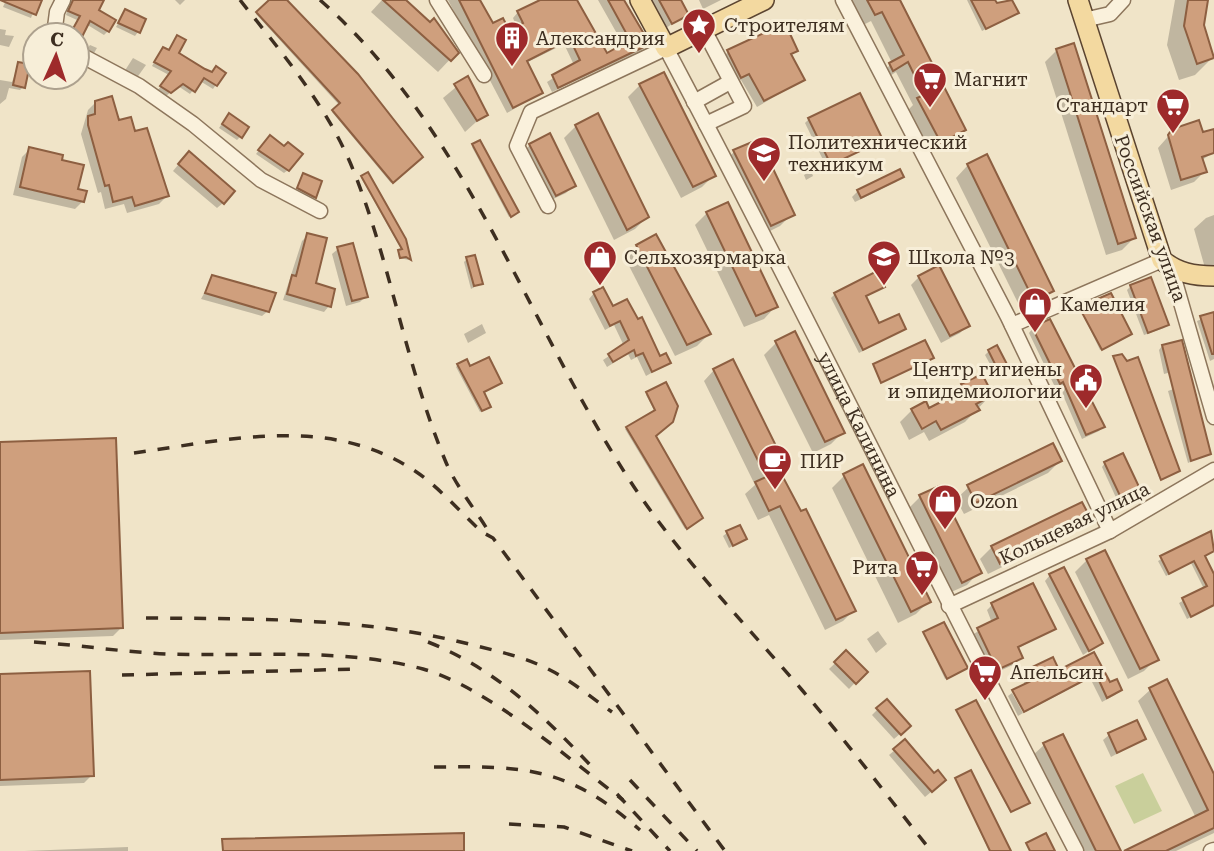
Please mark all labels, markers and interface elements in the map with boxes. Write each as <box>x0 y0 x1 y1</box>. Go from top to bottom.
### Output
place icon: Строителям <box>680 6 718 55</box>
place label: Строителям <box>724 14 845 37</box>
building icon: Александрия <box>493 19 531 68</box>
north arrow <box>21 21 91 91</box>
place label: Александрия <box>536 27 665 50</box>
text: С <box>50 28 64 51</box>
supermarket icon: Магнит <box>911 60 949 109</box>
place label: Магнит <box>954 68 1028 91</box>
supermarket icon: Стандарт <box>1154 86 1192 135</box>
place label: Стандарт <box>1056 94 1148 117</box>
place label: Политехнический техникум <box>788 131 967 176</box>
street label: Российская улица <box>1110 132 1192 305</box>
school or university icon: Политехнический техникум <box>745 134 783 183</box>
shop icon: Сельхозярмарка <box>581 238 619 287</box>
school or university icon: Школа №3 <box>865 238 903 287</box>
place label: Сельхозярмарка <box>624 246 786 269</box>
place label: Школа №3 <box>908 246 1015 269</box>
shop icon: Камелия <box>1016 285 1054 334</box>
place label: Камелия <box>1060 293 1146 316</box>
street label: улица Калинина <box>813 348 906 502</box>
place label: Центр гигиены и эпидемиологии <box>887 358 1062 403</box>
public building icon: Центр гигиены и эпидемиологии <box>1067 361 1105 410</box>
cafe icon: ПИР <box>756 442 794 491</box>
place label: ПИР <box>800 450 844 473</box>
street label: Кольцевая улица <box>995 477 1154 570</box>
shop icon: Ozon <box>926 482 964 531</box>
place label: Ozon <box>970 490 1018 513</box>
supermarket icon: Рита <box>903 548 941 597</box>
place label: Рита <box>852 556 899 579</box>
supermarket icon: Апельсин <box>966 653 1004 702</box>
place label: Апельсин <box>1010 661 1104 684</box>

